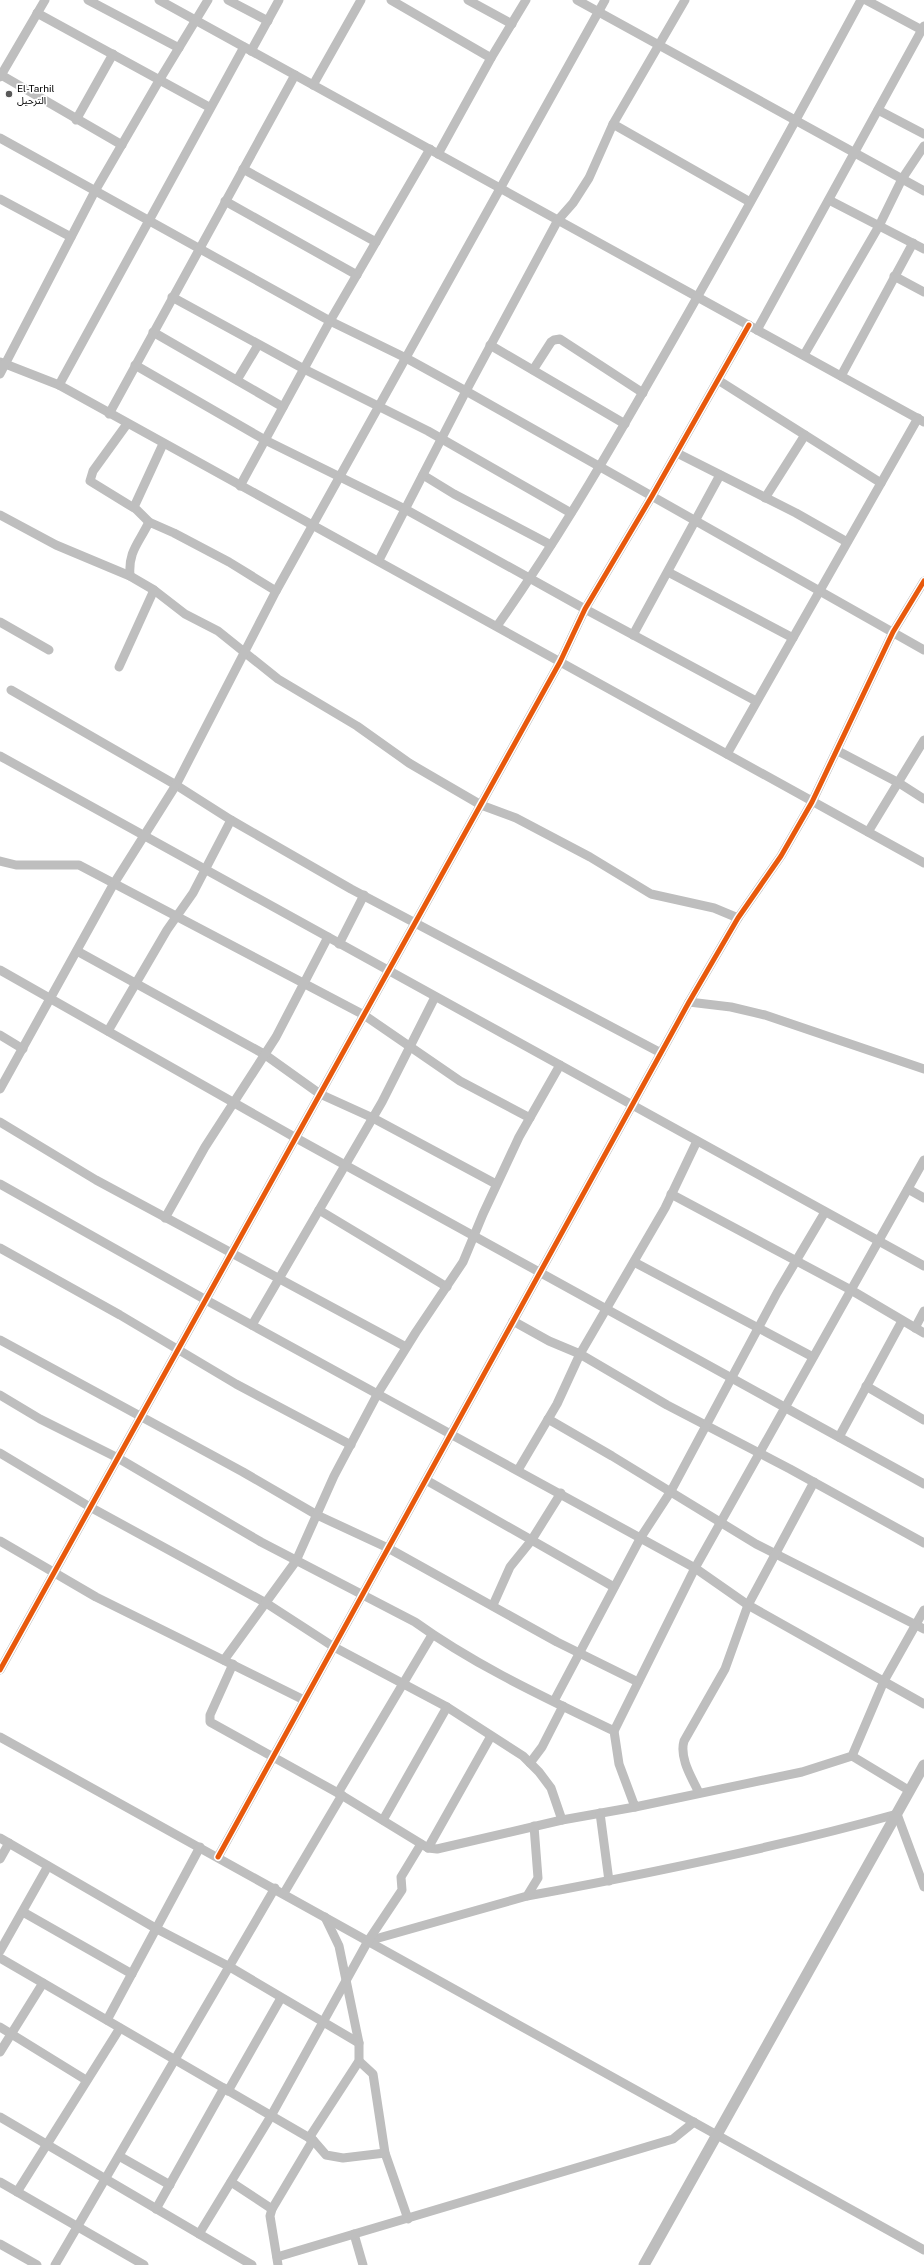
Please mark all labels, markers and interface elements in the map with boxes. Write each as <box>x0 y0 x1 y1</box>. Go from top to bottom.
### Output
place label: El-Tarhil الترحيل <box>17 82 55 107</box>
marker: El-Tarhil الترحيل <box>4 89 14 99</box>

